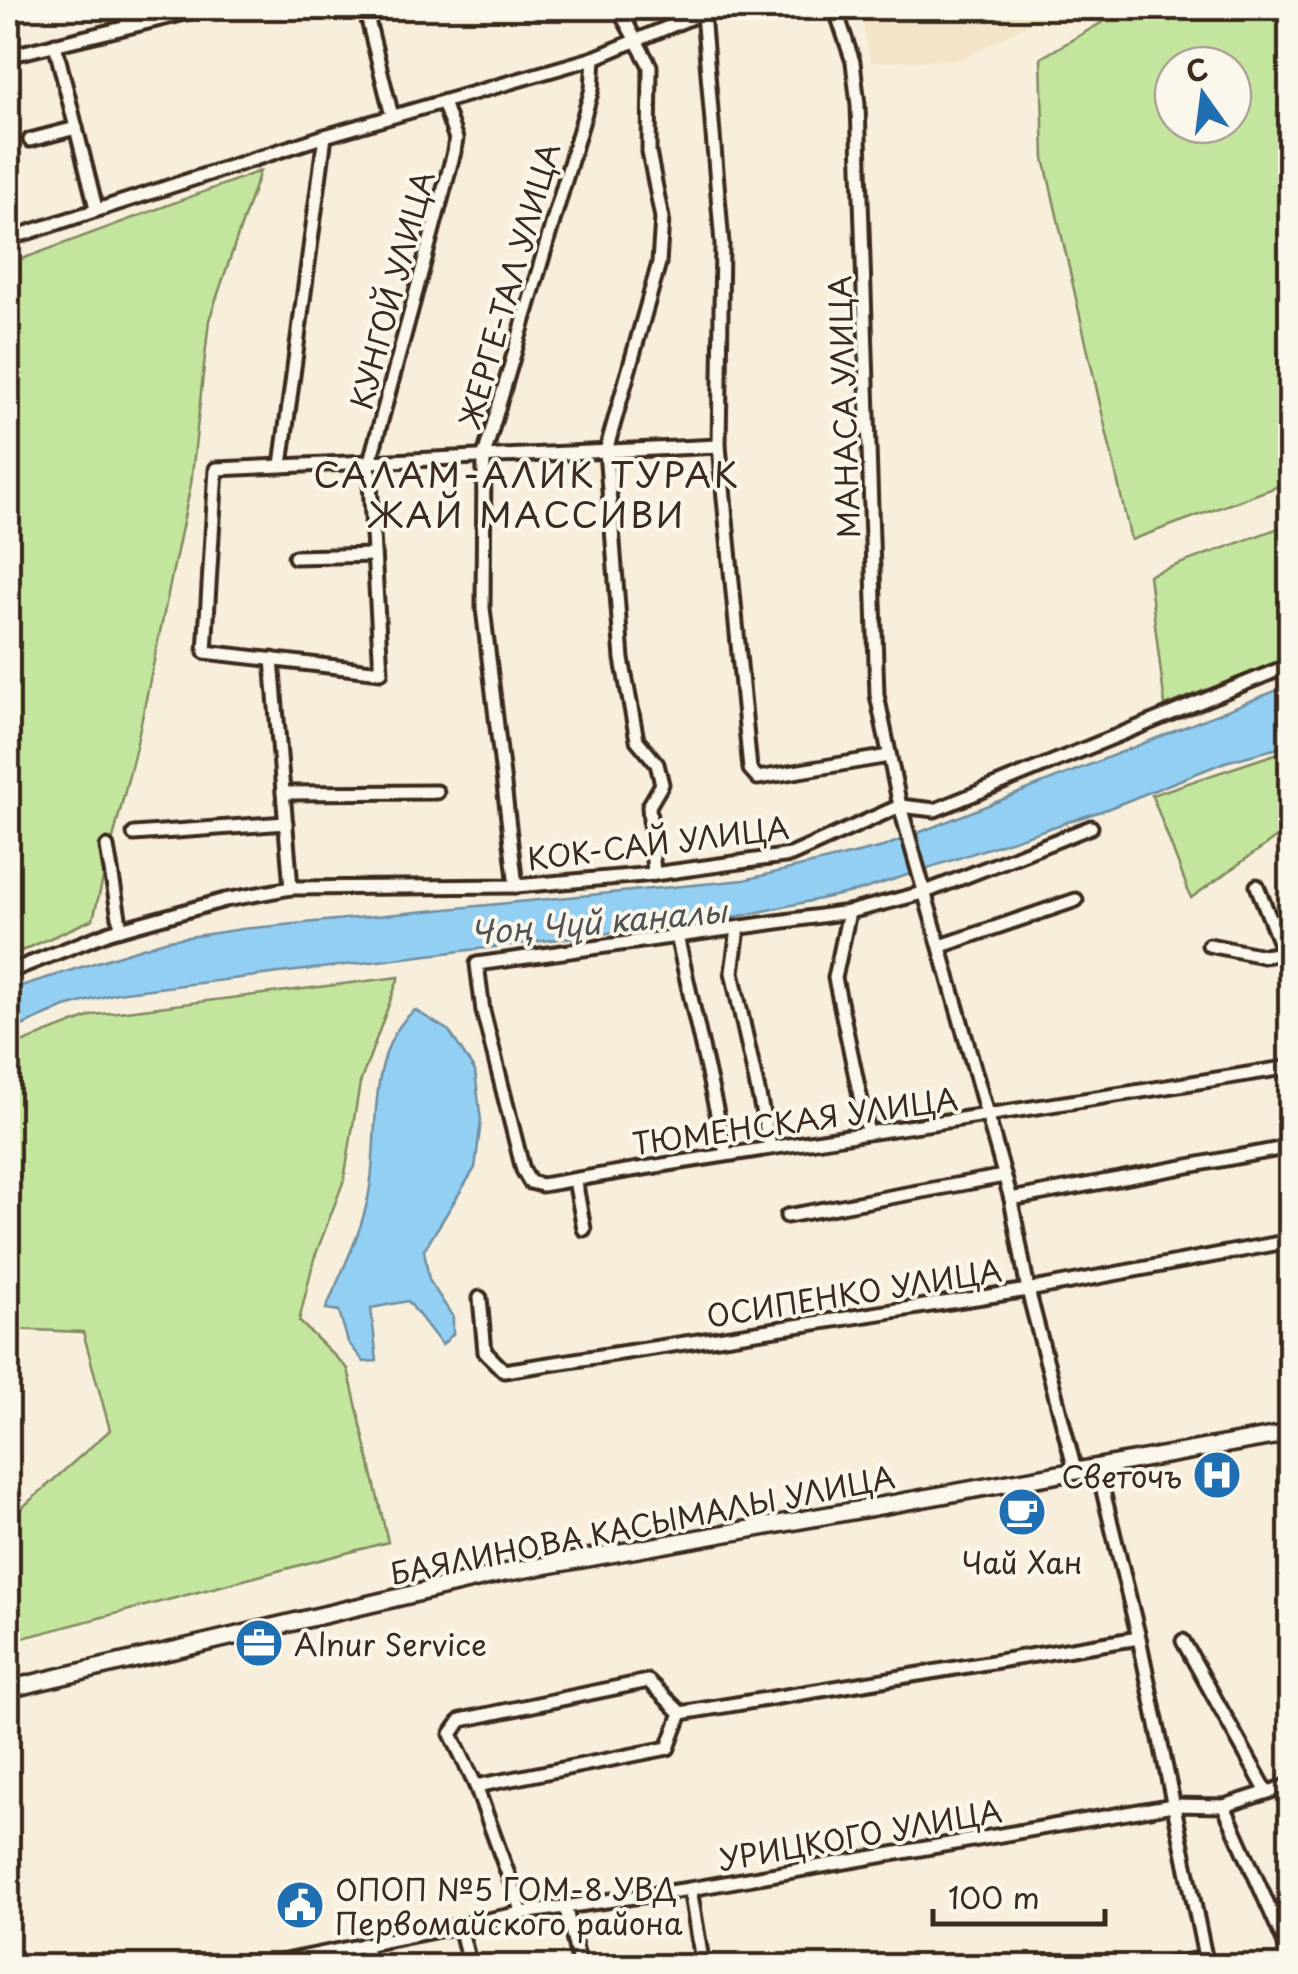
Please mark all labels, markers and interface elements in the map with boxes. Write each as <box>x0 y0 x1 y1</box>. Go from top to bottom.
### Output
north arrow <box>1153 45 1253 145</box>
text: С <box>1181 46 1212 93</box>
street label: ЖЕРГЕ-ТАЛ УЛИЦА <box>446 137 570 433</box>
street label: КУНГОЙ УЛИЦА <box>337 166 445 414</box>
street label: МАНАСА УЛИЦА <box>816 275 870 539</box>
district label: САЛАМ-АЛИК ТУРАК ЖАЙ МАССИВИ <box>313 447 741 540</box>
street label: КОК-САЙ УЛИЦА <box>524 804 792 880</box>
water label: Чоң Чүй каналы <box>468 886 731 956</box>
street label: ТЮМЕНСКАЯ УЛИЦА <box>629 1075 961 1165</box>
street label: ОСИПЕНКО УЛИЦА <box>703 1246 1005 1338</box>
hospital icon: Светочъ <box>1191 1449 1243 1501</box>
street label: БАЯЛИНОВА КАСЫМАЛЫ УЛИЦА <box>386 1453 898 1595</box>
place label: Светочъ <box>1062 1453 1182 1498</box>
cafe icon: Чай Хан <box>996 1486 1048 1538</box>
place label: Чай Хан <box>962 1539 1083 1584</box>
office icon: Alnur Service <box>233 1617 285 1669</box>
place label: Alnur Service <box>294 1621 487 1666</box>
street label: УРИЦКОГО УЛИЦА <box>715 1787 1005 1881</box>
scale bar <box>933 1864 1106 1926</box>
place label: ОПОП №5 ГОМ-8 УВД Первомайского района <box>335 1866 683 1945</box>
text: 100 m <box>948 1874 1040 1919</box>
public building icon: ОПОП №5 ГОМ-8 УВД Первомайского района <box>274 1879 326 1931</box>

